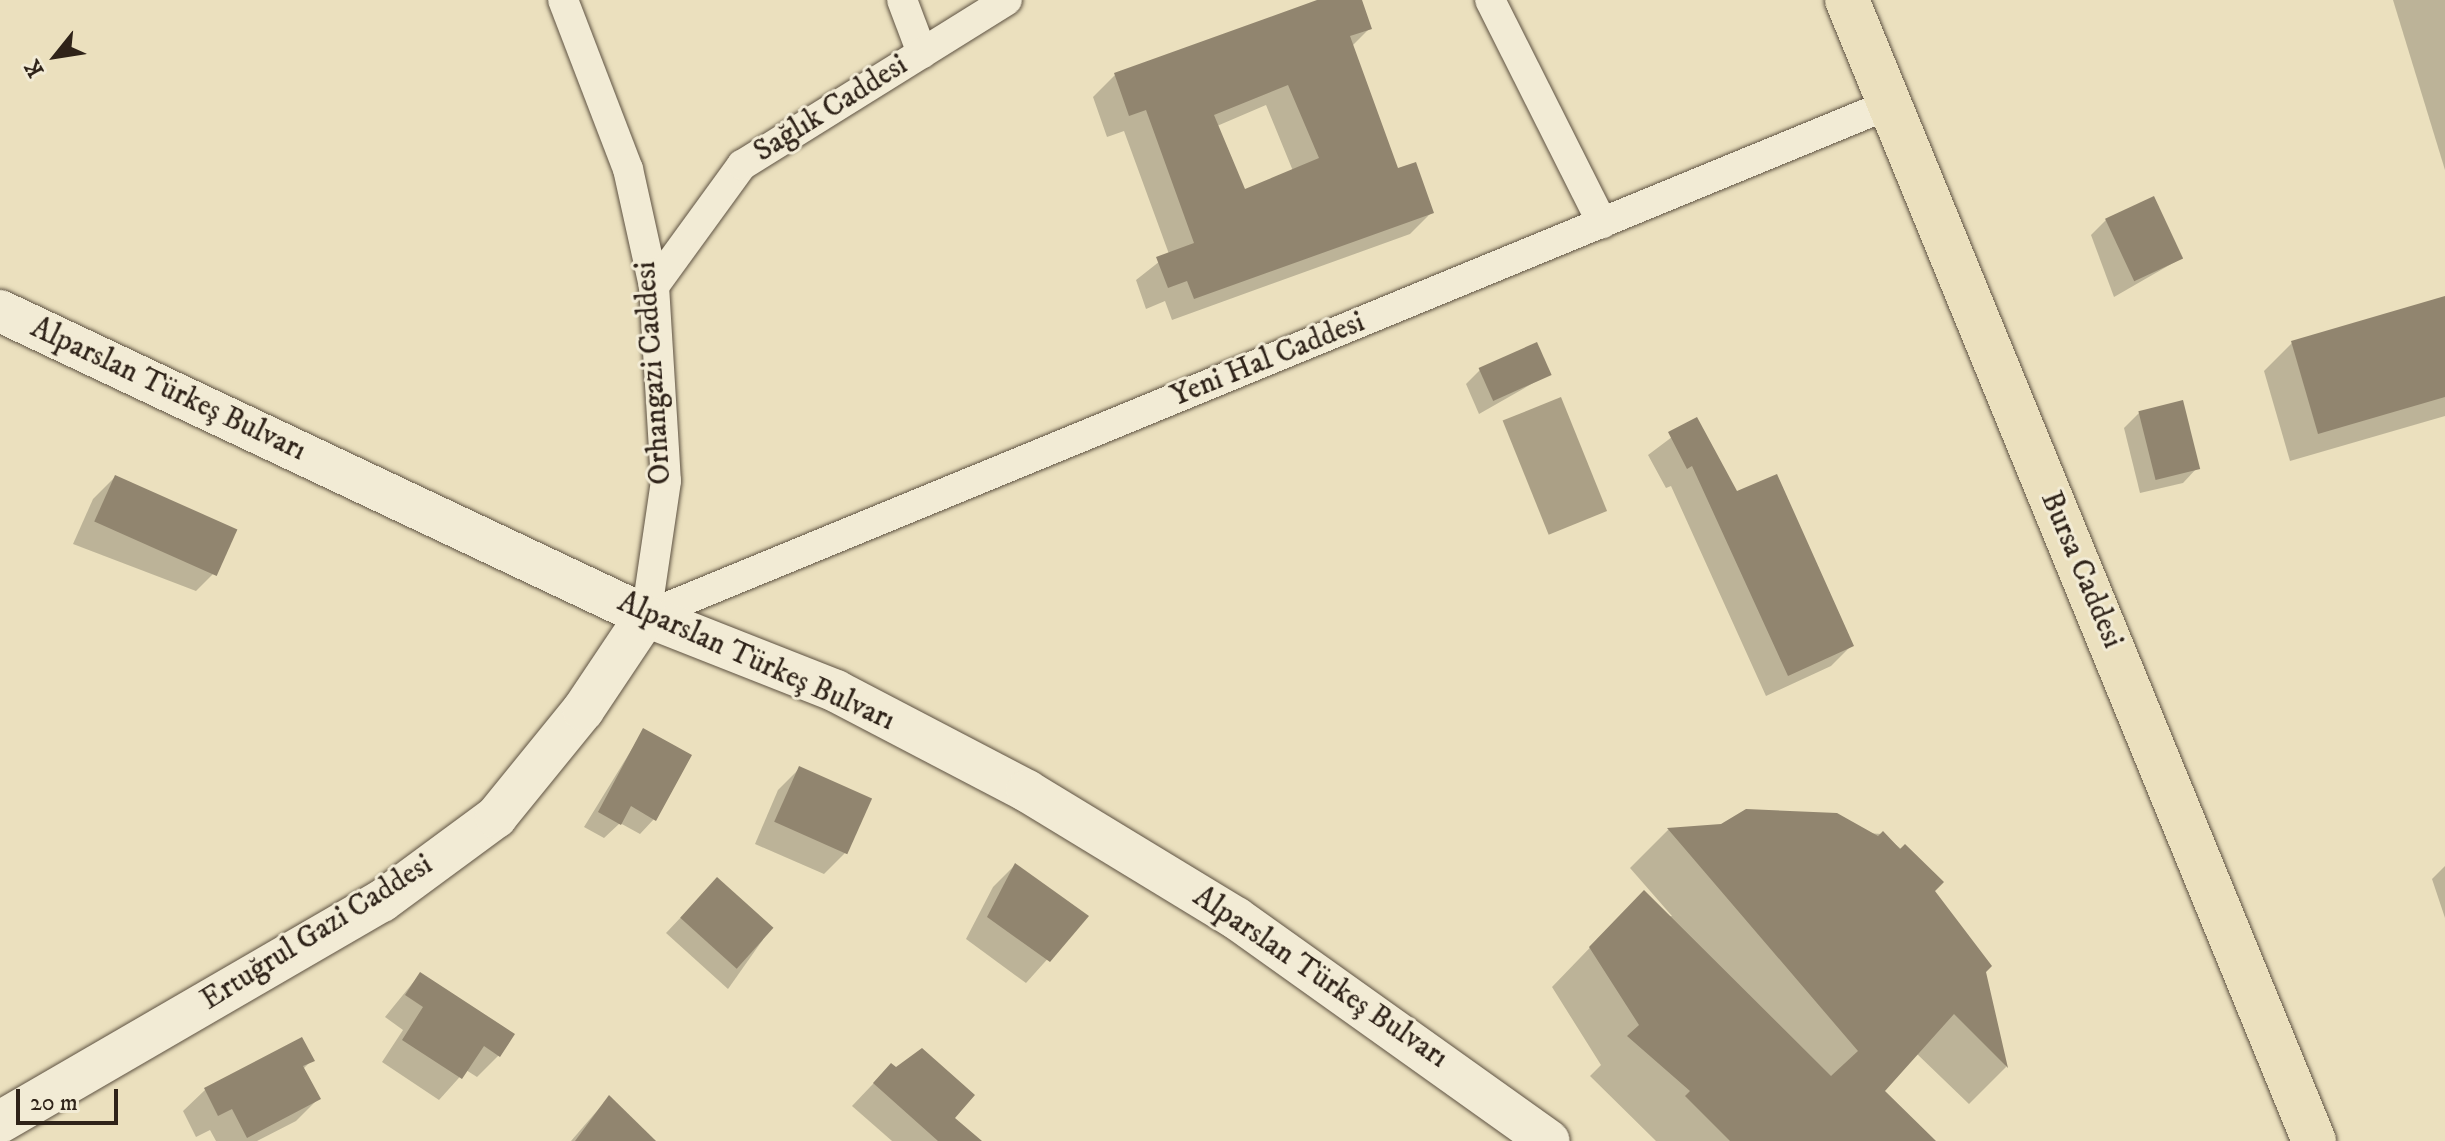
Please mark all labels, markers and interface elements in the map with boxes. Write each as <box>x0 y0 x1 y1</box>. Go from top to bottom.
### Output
north arrow <box>16 16 96 96</box>
street label: Sağlık Caddesi <box>748 48 914 170</box>
text: K <box>19 55 50 82</box>
street label: Orhangazi Caddesi <box>628 260 680 486</box>
street label: Yeni Hal Caddesi <box>1166 305 1370 415</box>
street label: Alparslan Türkeş Bulvarı <box>25 310 311 470</box>
street label: Bursa Caddesi <box>2032 486 2130 654</box>
street label: Alparslan Türkeş Bulvarı <box>612 585 900 739</box>
street label: Ertuğrul Gazi Caddesi <box>195 847 439 1019</box>
street label: Alparslan Türkeş Bulvarı <box>1186 879 1454 1077</box>
scale bar <box>20 1073 122 1123</box>
text: 20 m <box>30 1088 78 1118</box>

